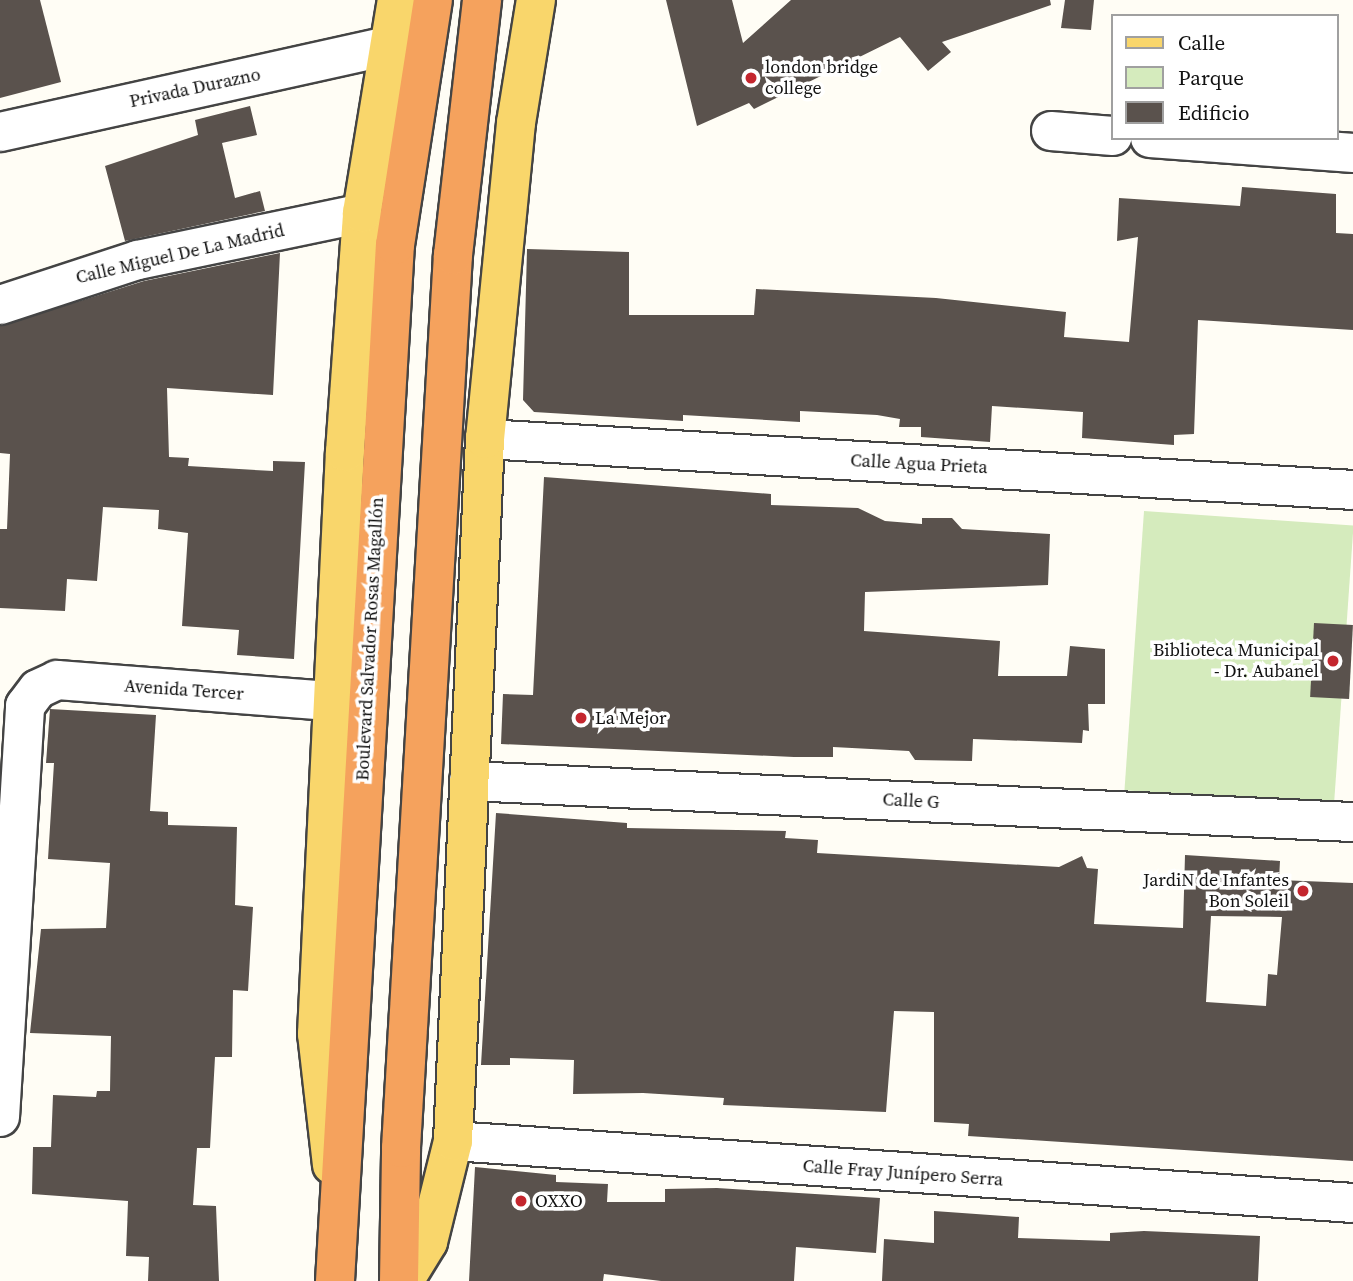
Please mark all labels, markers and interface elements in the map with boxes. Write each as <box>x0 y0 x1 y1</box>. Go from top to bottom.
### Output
legend <box>1112 14 1339 140</box>
text: Calle <box>1178 28 1225 57</box>
place label: london bridge college <box>765 57 878 100</box>
text: Parque <box>1178 63 1244 92</box>
street label: Privada Durazno <box>128 64 262 112</box>
marker: london bridge college <box>743 70 759 86</box>
text: Edificio <box>1178 98 1250 127</box>
street label: Calle Miguel De La Madrid <box>74 220 286 288</box>
street label: Calle Agua Prieta <box>850 450 988 478</box>
street label: Boulevard Salvador Rosas Magallón <box>352 497 388 781</box>
place label: Biblioteca Municipal - Dr. Aubanel <box>1153 640 1319 682</box>
marker: Biblioteca Municipal - Dr. Aubanel <box>1325 653 1341 669</box>
street label: Avenida Tercer <box>123 675 245 705</box>
place label: La Mejor <box>595 707 667 729</box>
marker: La Mejor <box>573 710 589 726</box>
street label: Calle G <box>882 789 940 813</box>
place label: JardiN de Infantes Bon Soleil <box>1143 870 1289 912</box>
marker: JardiN de Infantes Bon Soleil <box>1295 883 1311 899</box>
street label: Calle Fray Junípero Serra <box>802 1155 1004 1191</box>
place label: OXXO <box>535 1190 583 1212</box>
marker: OXXO <box>513 1193 529 1209</box>

